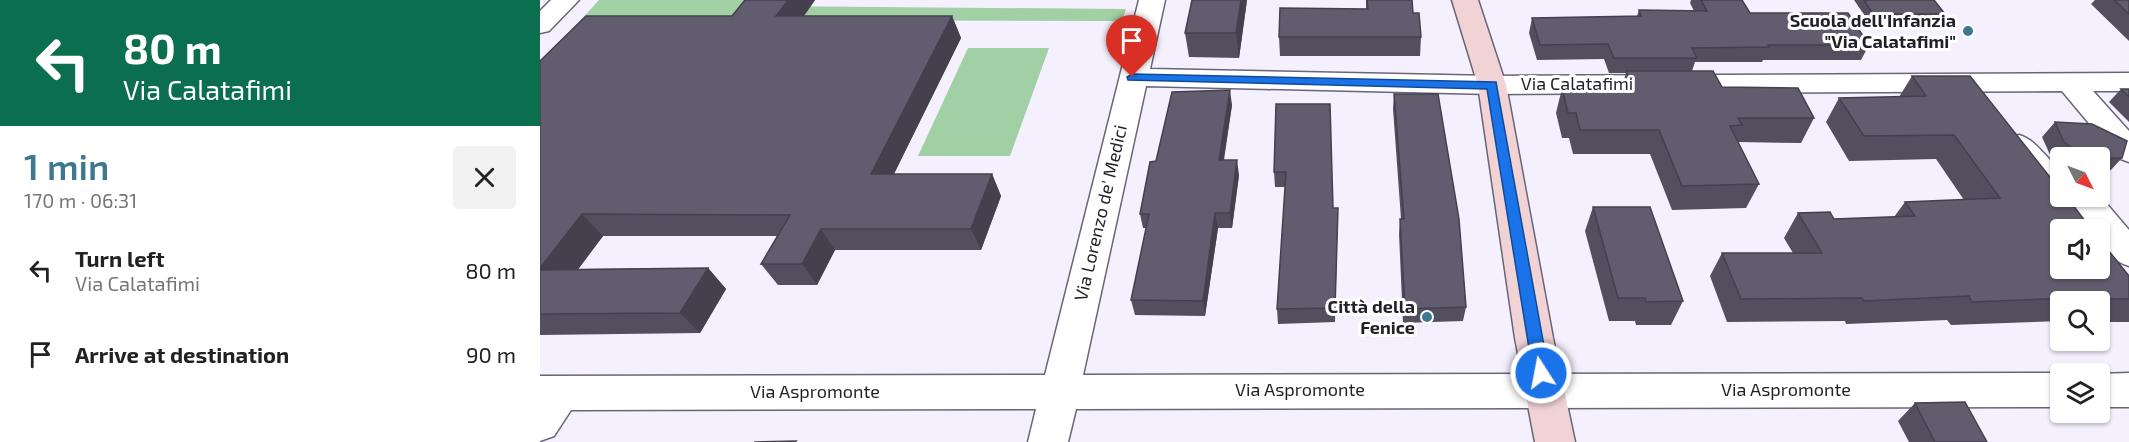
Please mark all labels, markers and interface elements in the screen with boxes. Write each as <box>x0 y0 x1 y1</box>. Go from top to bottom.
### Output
place label: Scuola dell'Infanzia "Via Calatafimi" <box>1790 9 1956 52</box>
pin <box>1106 15 1157 77</box>
text: 80 m <box>123 22 222 72</box>
icon: left <box>24 24 102 102</box>
icon: arrive <box>1115 24 1148 57</box>
marker: Scuola dell'Infanzia "Via Calatafimi" <box>1961 24 1975 38</box>
street label: Via Calatafimi <box>1521 72 1633 94</box>
text: Via Calatafimi <box>123 73 292 105</box>
street label: Via Lorenzo de' Medici <box>1069 123 1131 303</box>
text: 1 min <box>24 144 109 187</box>
button: close <box>453 146 516 209</box>
north arrow <box>2050 147 2110 207</box>
map controls <box>2050 147 2110 423</box>
text: 170 m · 06:31 <box>24 188 137 212</box>
button: sound <box>2050 219 2110 279</box>
text: Turn left <box>75 245 164 271</box>
icon: left <box>24 254 57 287</box>
text: 80 m <box>465 257 516 283</box>
text: Via Calatafimi <box>75 271 200 295</box>
button: search <box>2050 291 2110 351</box>
place label: Città della Fenice <box>1328 295 1415 338</box>
marker: Città della Fenice <box>1420 310 1434 324</box>
icon: arrive <box>24 338 57 371</box>
text: Arrive at destination <box>75 341 289 367</box>
text: 90 m <box>466 341 516 367</box>
position arrow <box>1509 341 1573 405</box>
button: layers <box>2050 363 2110 423</box>
street label: Via Aspromonte <box>1235 378 1365 400</box>
street label: Via Aspromonte <box>1721 378 1851 400</box>
street label: Via Aspromonte <box>750 380 880 402</box>

